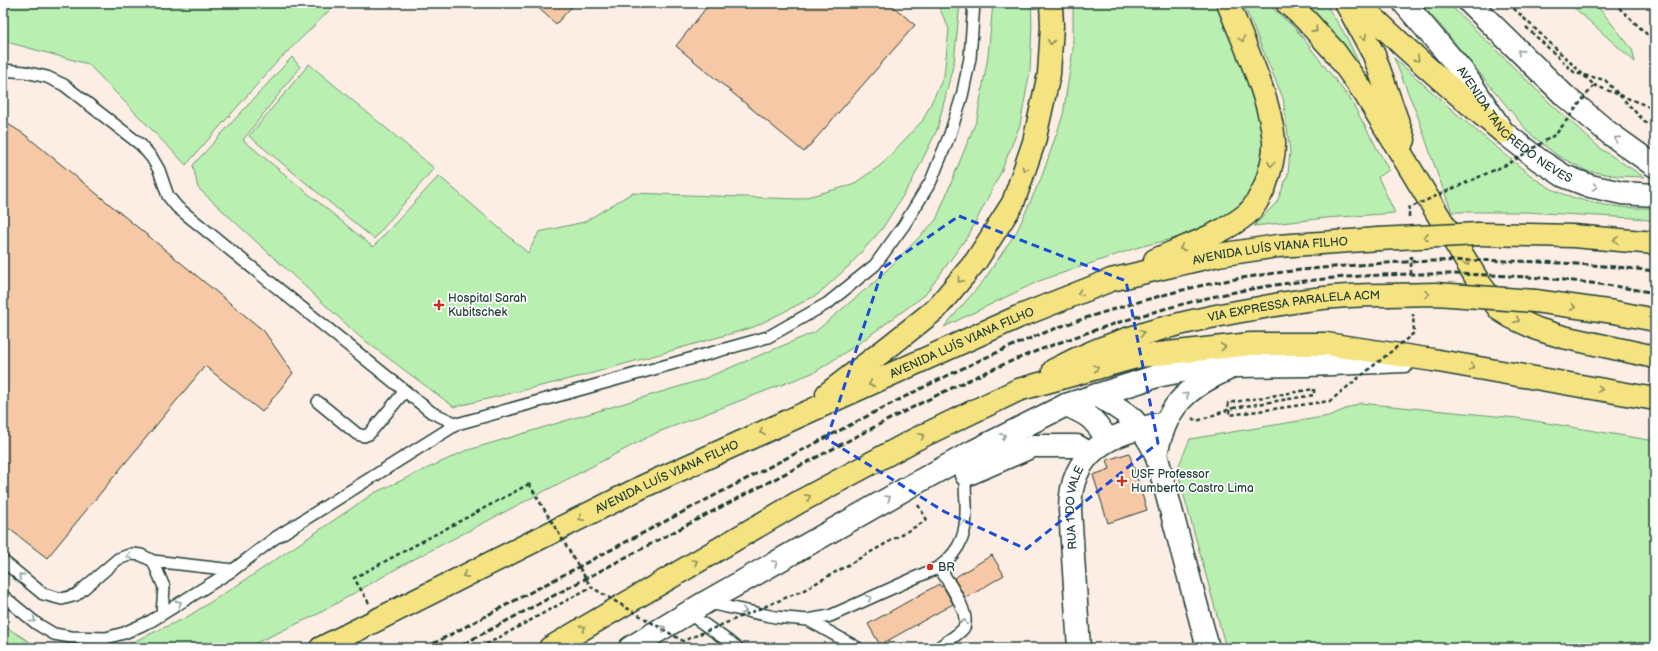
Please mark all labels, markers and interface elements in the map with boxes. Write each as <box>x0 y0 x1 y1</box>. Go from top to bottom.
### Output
one-way arrow <box>1310 25 1317 33</box>
one-way arrow <box>1360 33 1367 40</box>
one-way arrow <box>1238 36 1246 43</box>
one-way arrow <box>1047 39 1056 45</box>
one-way arrow <box>1517 49 1525 57</box>
one-way arrow <box>1412 54 1420 62</box>
street label: AVENIDA TANCREDO NEVES <box>1453 63 1574 186</box>
one-way arrow <box>1614 136 1621 144</box>
one-way arrow <box>1267 161 1276 167</box>
one-way arrow <box>1021 165 1030 172</box>
one-way arrow <box>1592 183 1599 191</box>
one-way arrow <box>1423 233 1429 241</box>
street label: AVENIDA LUÍS VIANA FILHO <box>1191 234 1348 269</box>
one-way arrow <box>1613 236 1619 245</box>
one-way arrow <box>1178 243 1186 251</box>
one-way arrow <box>1462 259 1470 266</box>
one-way arrow <box>958 276 965 283</box>
one-way arrow <box>1076 288 1083 296</box>
street label: VIA EXPRESSA PARALELA ACM <box>1206 288 1380 325</box>
one-way arrow <box>1424 290 1430 298</box>
place label: Hospital Sarah Kubitschek <box>448 291 527 320</box>
marker: Hospital Sarah Kubitschek <box>433 299 445 311</box>
one-way arrow <box>1570 302 1576 311</box>
street label: AVENIDA LUÍS VIANA FILHO <box>887 304 1036 382</box>
one-way arrow <box>1513 315 1521 323</box>
one-way arrow <box>1139 330 1145 338</box>
one-way arrow <box>1220 342 1226 351</box>
one-way arrow <box>1469 362 1475 371</box>
one-way arrow <box>1092 365 1099 373</box>
one-way arrow <box>867 379 875 387</box>
one-way arrow <box>1597 385 1603 393</box>
one-way arrow <box>1181 392 1189 400</box>
one-way arrow <box>759 427 766 435</box>
one-way arrow <box>918 433 926 441</box>
one-way arrow <box>999 434 1006 441</box>
street label: AVENIDA LUÍS VIANA FILHO <box>593 437 741 517</box>
street label: RUA 1 DO VALE <box>1063 463 1087 550</box>
place label: USF Professor Humberto Castro Lima <box>1131 467 1254 496</box>
marker: USF Professor Humberto Castro Lima <box>1116 475 1128 487</box>
one-way arrow <box>803 494 811 502</box>
one-way arrow <box>884 496 891 503</box>
one-way arrow <box>578 513 585 520</box>
one-way arrow <box>961 520 970 526</box>
one-way arrow <box>126 551 132 559</box>
one-way arrow <box>691 560 698 567</box>
one-way arrow <box>771 560 779 567</box>
place label: BR <box>938 560 955 575</box>
marker: BR <box>925 562 935 572</box>
one-way arrow <box>462 571 469 578</box>
one-way arrow <box>18 573 25 580</box>
one-way arrow <box>864 595 872 603</box>
one-way arrow <box>175 601 182 608</box>
one-way arrow <box>741 606 747 614</box>
one-way arrow <box>29 616 36 623</box>
one-way arrow <box>959 619 968 625</box>
one-way arrow <box>659 625 666 632</box>
one-way arrow <box>579 626 586 633</box>

